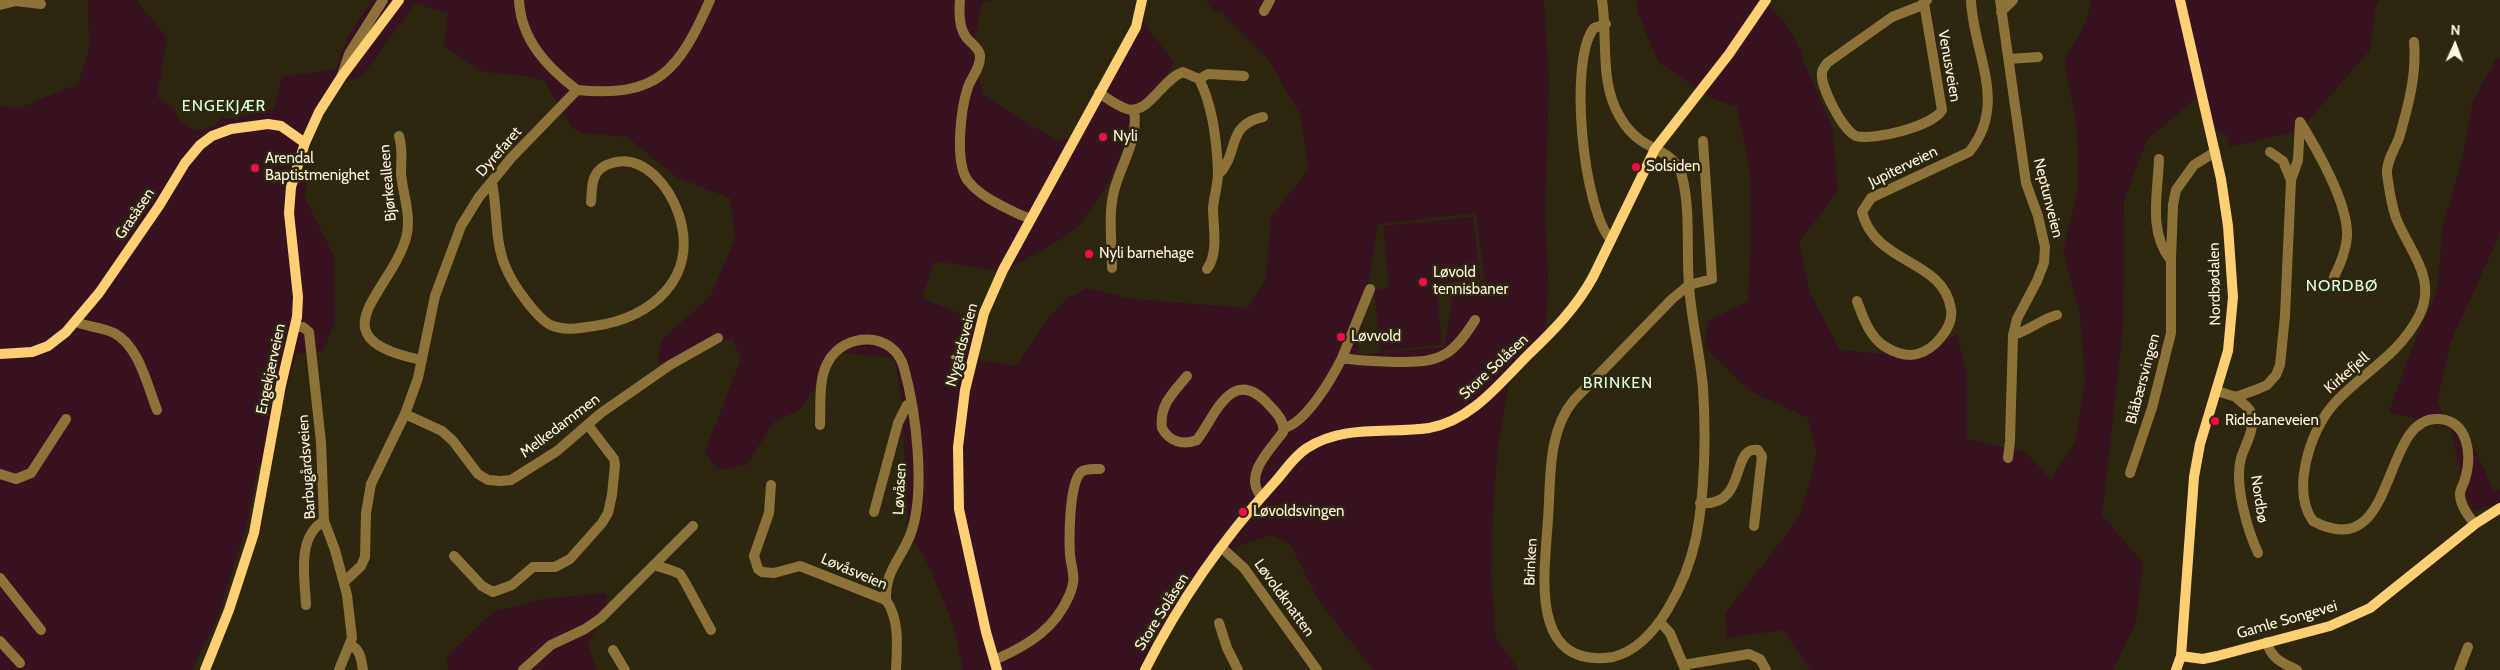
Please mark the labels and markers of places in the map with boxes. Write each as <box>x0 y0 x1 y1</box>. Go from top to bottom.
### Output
place label: Nyli <box>1113 128 1138 146</box>
marker: Nyli <box>1097 131 1109 143</box>
place label: Arendal Baptistmenighet <box>265 150 370 185</box>
place label: Solsiden <box>1646 158 1700 176</box>
marker: Solsiden <box>1630 161 1642 173</box>
marker: Arendal Baptistmenighet <box>249 162 261 174</box>
place label: Nyli barnehage <box>1099 245 1194 263</box>
marker: Nyli barnehage <box>1083 248 1095 260</box>
place label: Løvold tennisbaner <box>1433 264 1508 299</box>
marker: Løvold tennisbaner <box>1417 276 1429 288</box>
place label: Løvvold <box>1351 328 1401 346</box>
marker: Løvvold <box>1335 331 1347 343</box>
place label: Ridebaneveien <box>2225 412 2319 430</box>
marker: Ridebaneveien <box>2209 415 2221 427</box>
place label: Løvoldsvingen <box>1253 503 1344 521</box>
marker: Løvoldsvingen <box>1237 506 1249 518</box>

